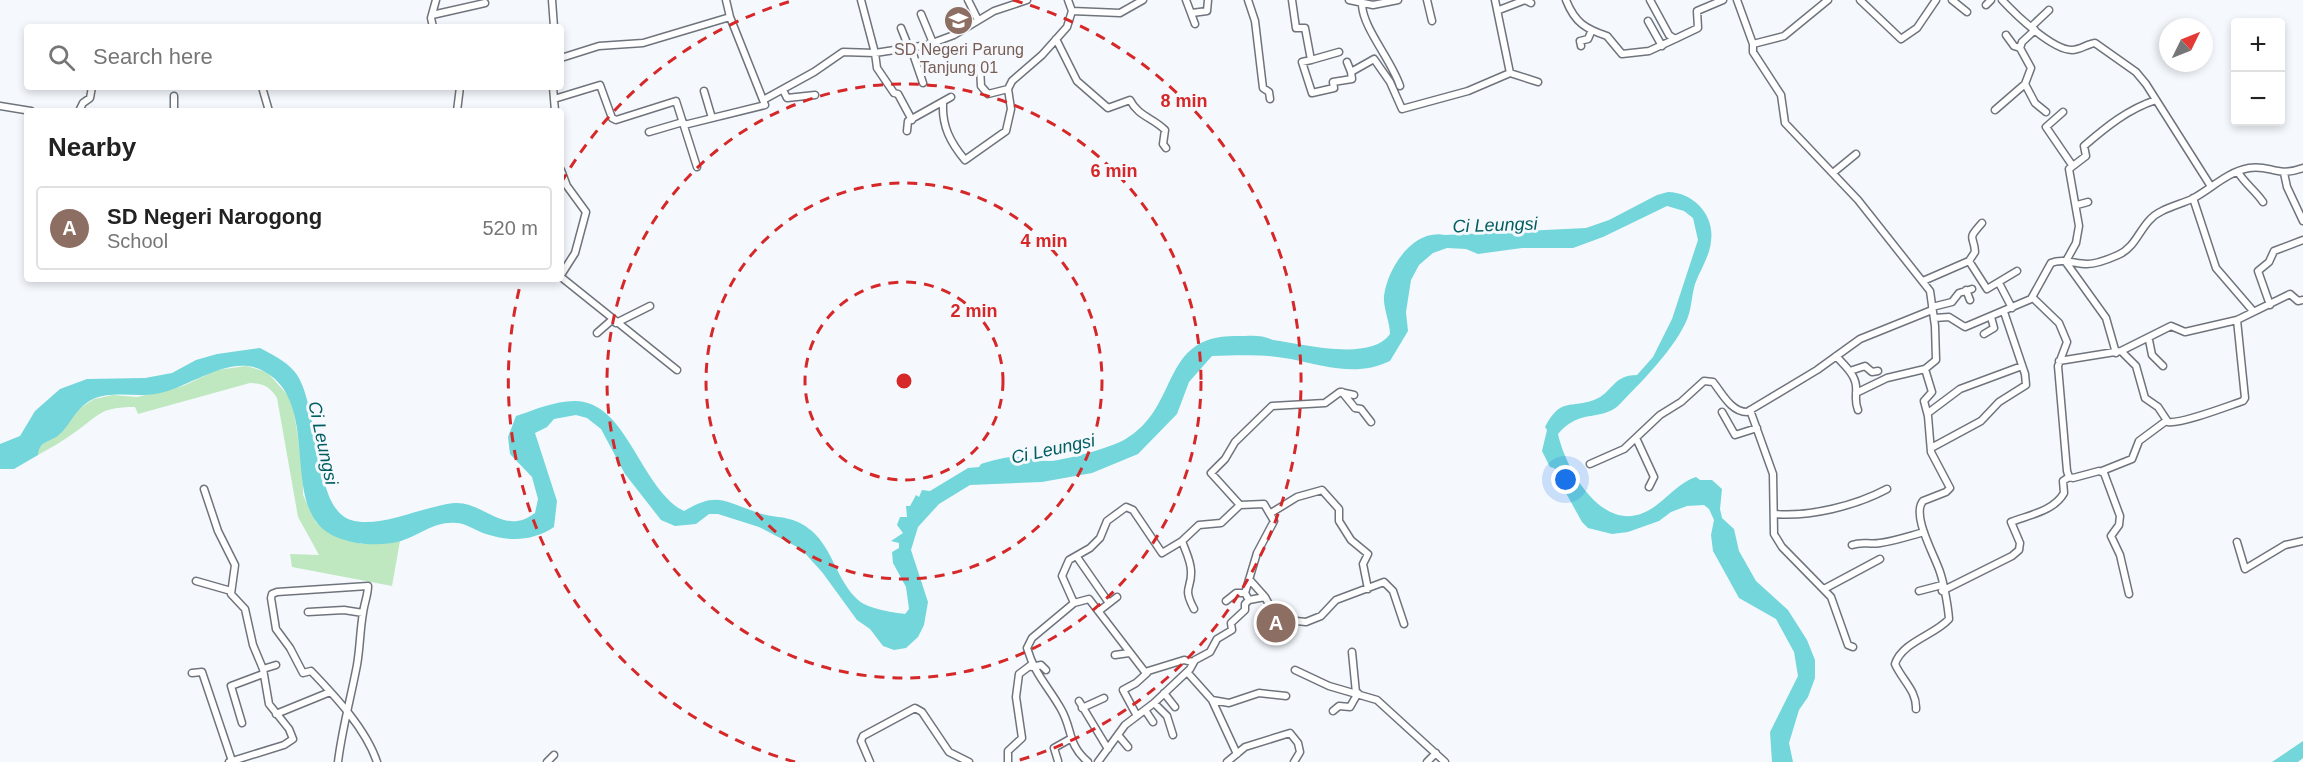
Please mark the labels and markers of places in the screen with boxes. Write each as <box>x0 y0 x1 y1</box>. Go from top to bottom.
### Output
school or university icon: SD Negeri Parung Tanjung 01 <box>943 5 975 37</box>
place label: SD Negeri Parung Tanjung 01 <box>894 41 1024 76</box>
centre of rings <box>894 371 914 391</box>
pin: A <box>1256 600 1296 646</box>

